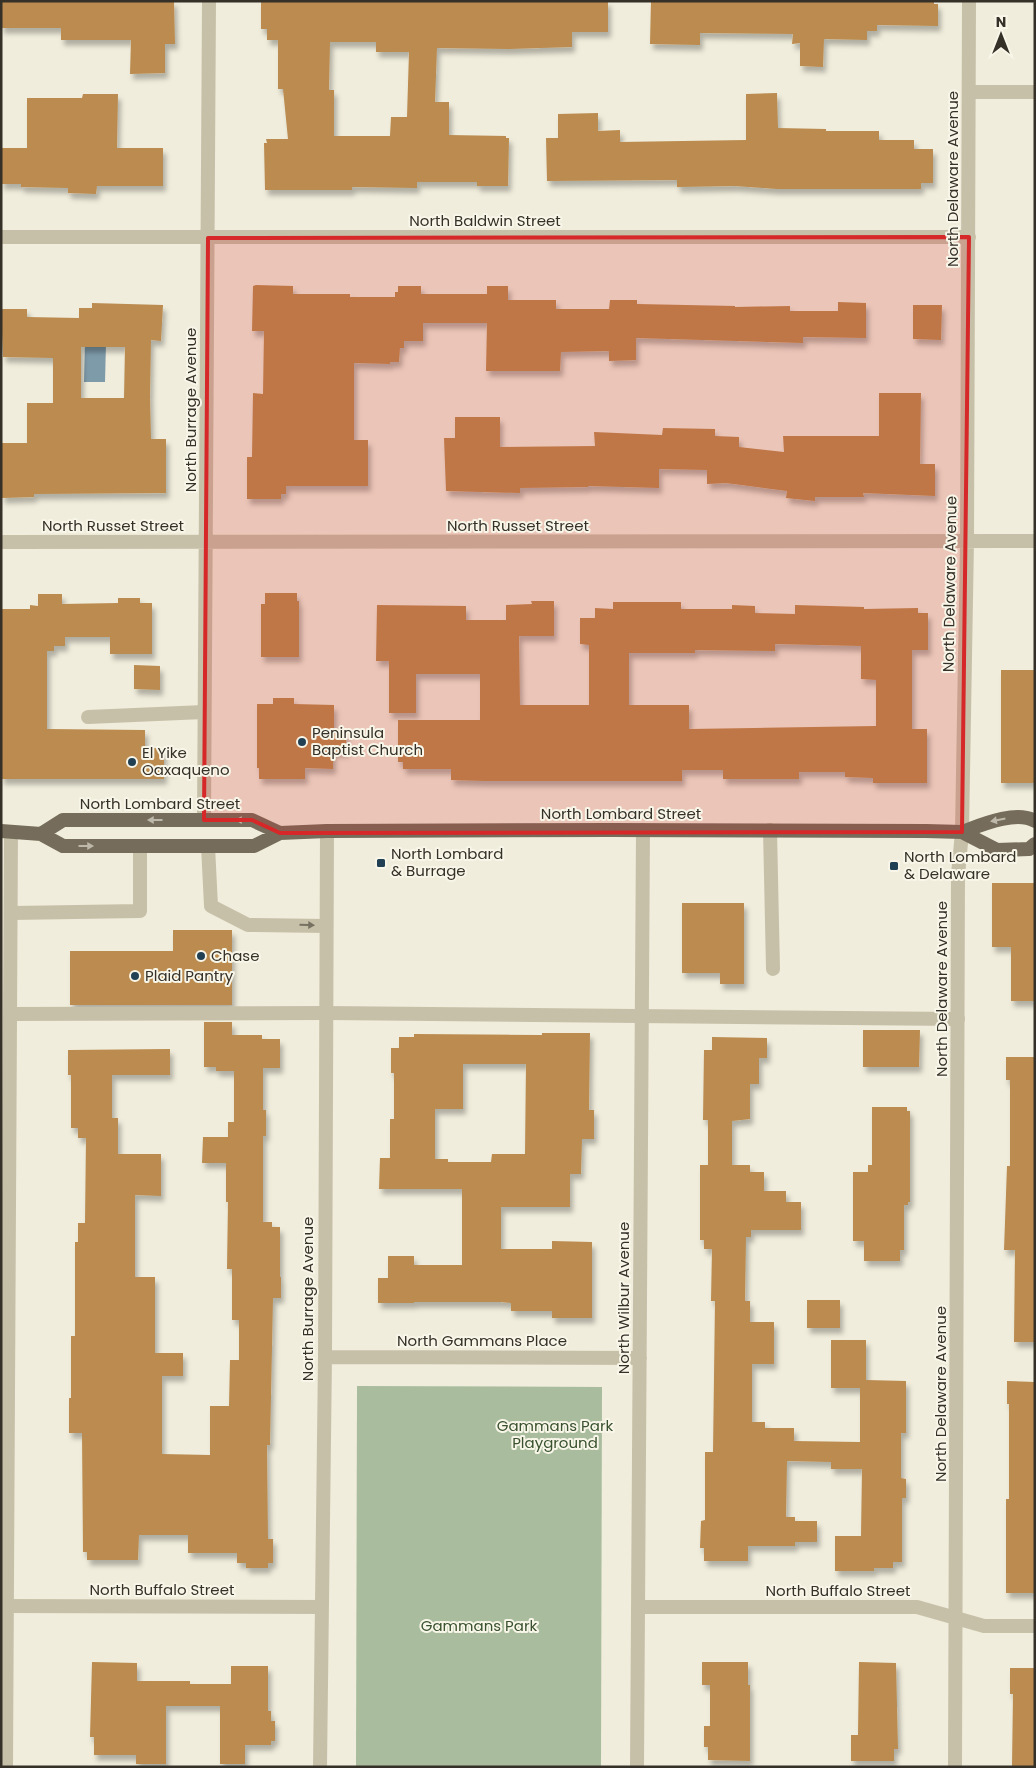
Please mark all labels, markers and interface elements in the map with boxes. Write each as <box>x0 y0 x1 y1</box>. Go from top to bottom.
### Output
north arrow <box>976 10 1026 60</box>
text: N <box>996 12 1006 32</box>
street label: North Delaware Avenue <box>942 91 963 267</box>
street label: North Baldwin Street <box>409 210 561 231</box>
street label: North Burrage Avenue <box>180 328 201 492</box>
street label: North Delaware Avenue <box>937 496 962 672</box>
street label: North Russet Street <box>42 515 184 536</box>
street label: North Russet Street <box>447 515 589 536</box>
place label: Peninsula Baptist Church <box>312 722 423 760</box>
marker: Peninsula Baptist Church <box>296 736 308 748</box>
place label: El Yike Oaxaqueno <box>142 742 230 780</box>
marker: El Yike Oaxaqueno <box>126 756 138 768</box>
street label: North Lombard Street <box>80 793 240 814</box>
street label: North Lombard Street <box>541 803 701 824</box>
one-way arrow <box>147 816 163 824</box>
one-way arrow <box>235 816 251 824</box>
one-way arrow <box>990 816 1005 824</box>
one-way arrow <box>78 842 94 850</box>
place label: North Lombard & Burrage <box>391 843 503 881</box>
place label: North Lombard & Delaware <box>904 846 1016 884</box>
marker: North Lombard & Burrage <box>375 857 387 869</box>
marker: North Lombard & Delaware <box>888 860 900 872</box>
street label: North Delaware Avenue <box>931 901 952 1077</box>
one-way arrow <box>299 922 315 930</box>
place label: Chase <box>211 945 259 966</box>
marker: Chase <box>195 950 207 962</box>
place label: Plaid Pantry <box>145 965 234 986</box>
marker: Plaid Pantry <box>129 970 141 982</box>
street label: North Burrage Avenue <box>297 1217 318 1381</box>
street label: North Wilbur Avenue <box>613 1222 634 1374</box>
street label: North Delaware Avenue <box>930 1306 951 1482</box>
street label: North Gammans Place <box>397 1330 567 1351</box>
park label: Gammans Park Playground <box>497 1415 613 1453</box>
street label: North Buffalo Street <box>90 1579 234 1600</box>
street label: North Buffalo Street <box>766 1580 910 1601</box>
park label: Gammans Park <box>421 1615 537 1636</box>

